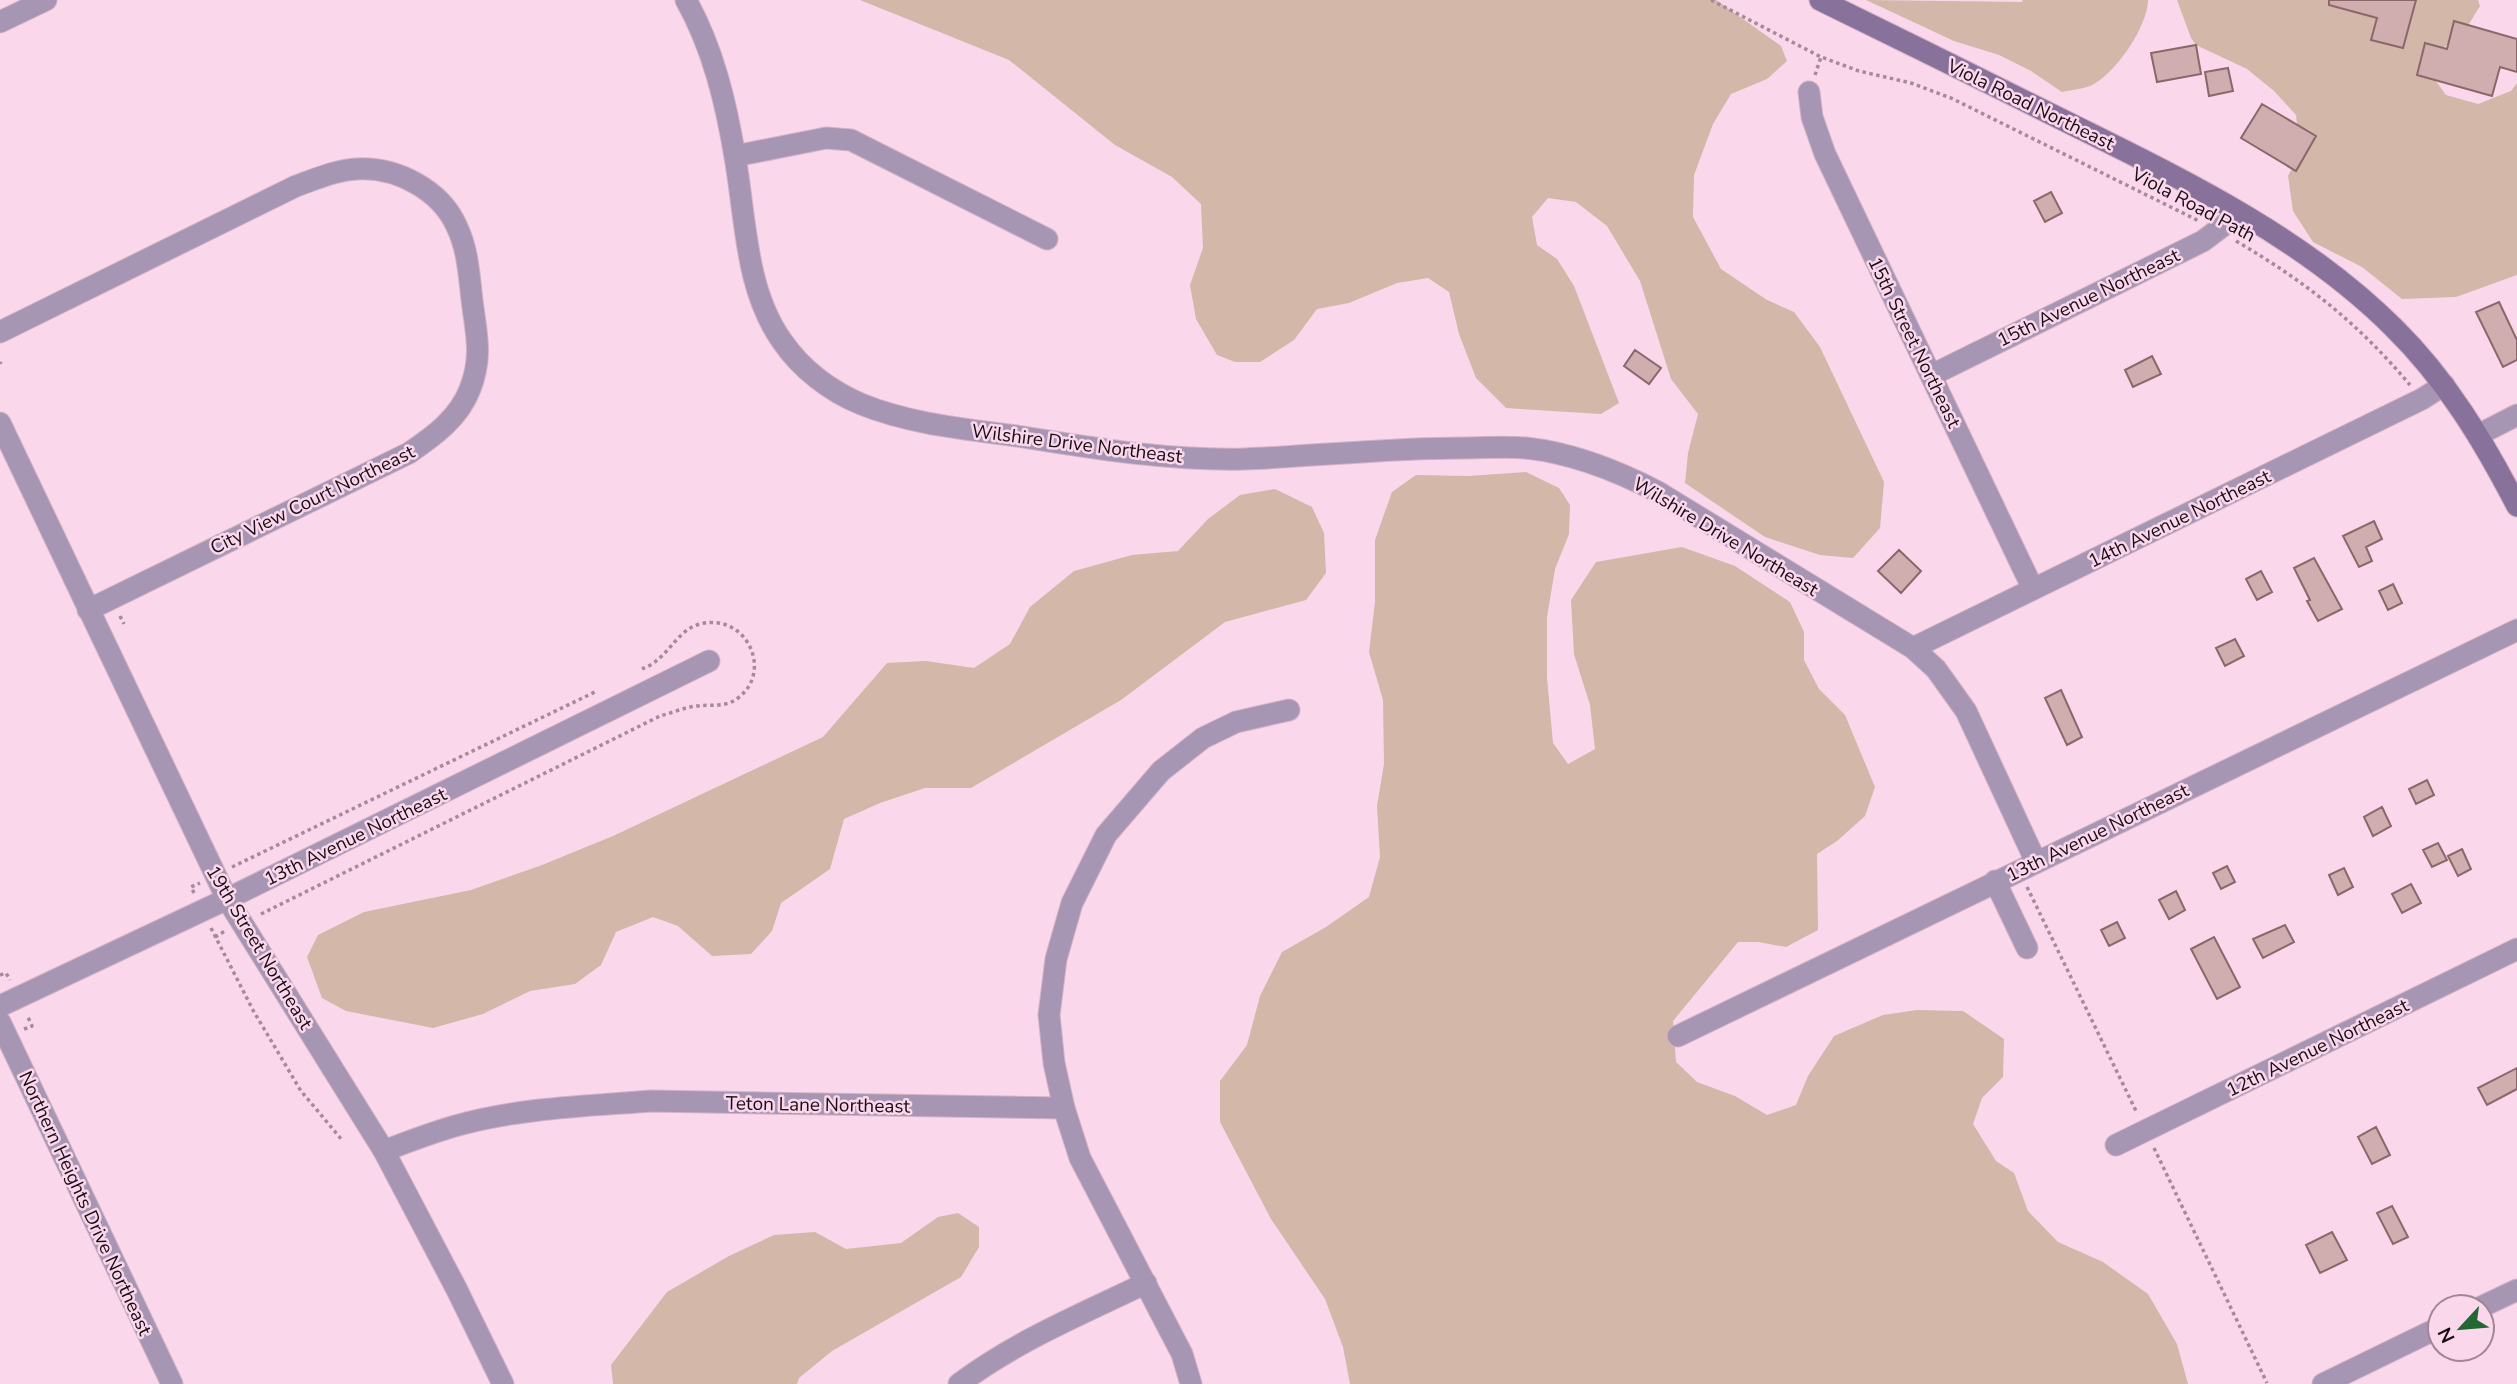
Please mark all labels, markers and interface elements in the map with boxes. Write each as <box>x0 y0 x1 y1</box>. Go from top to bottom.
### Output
street label: Viola Road Northeast <box>1942 53 2119 157</box>
street label: Viola Road Path <box>2126 161 2260 248</box>
street label: 15th Avenue Northeast <box>1993 242 2184 353</box>
street label: 15th Street Northeast <box>1861 253 1967 433</box>
street label: Wilshire Drive Northeast <box>970 418 1184 470</box>
street label: City View Court Northeast <box>206 439 419 561</box>
street label: 14th Avenue Northeast <box>2084 463 2275 574</box>
street label: Wilshire Drive Northeast <box>1628 471 1823 603</box>
street label: 13th Avenue Northeast <box>2002 777 2193 888</box>
street label: 13th Avenue Northeast <box>260 781 451 892</box>
street label: 19th Street Northeast <box>200 861 319 1035</box>
street label: 12th Avenue Northeast <box>2222 992 2413 1103</box>
street label: Northern Heights Drive Northeast <box>12 1067 158 1340</box>
street label: Teton Lane Northeast <box>726 1090 911 1120</box>
north arrow <box>2426 1293 2496 1363</box>
text: N <box>2432 1323 2461 1347</box>

